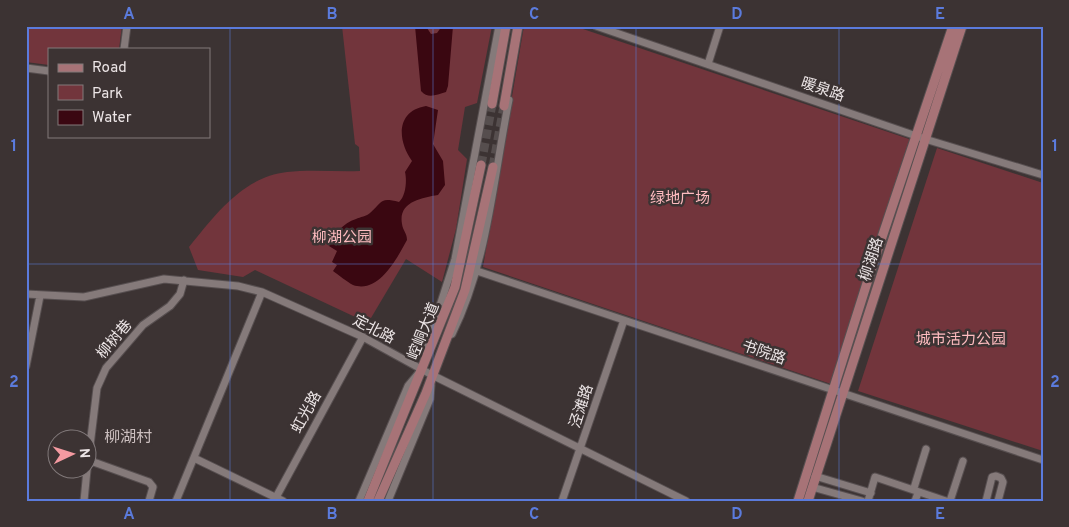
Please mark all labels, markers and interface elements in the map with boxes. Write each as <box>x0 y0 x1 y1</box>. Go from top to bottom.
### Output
text: A <box>123 5 135 25</box>
text: B <box>326 5 338 25</box>
text: C <box>529 5 539 25</box>
text: D <box>731 5 743 25</box>
text: E <box>935 5 945 25</box>
legend <box>48 48 210 138</box>
text: Road <box>92 59 127 78</box>
street label: 暖泉路 <box>798 74 847 107</box>
text: Park <box>92 85 123 104</box>
text: Water <box>92 109 132 128</box>
text: 1 <box>11 137 17 157</box>
text: 1 <box>1052 137 1058 157</box>
park label: 绿地广场 <box>650 190 710 209</box>
park label: 柳湖公园 <box>312 229 372 248</box>
street label: 柳湖路 <box>856 235 888 284</box>
street label: 崆峒大道 <box>403 300 444 363</box>
street label: 定北路 <box>349 311 398 349</box>
street label: 柳树巷 <box>93 316 137 363</box>
park label: 城市活力公园 <box>916 331 1006 350</box>
street label: 书院路 <box>739 337 788 370</box>
text: 2 <box>9 373 19 393</box>
text: 2 <box>1050 373 1060 393</box>
street label: 泾滩路 <box>566 382 598 431</box>
street label: 虹光路 <box>288 388 327 437</box>
district label: 柳湖村 <box>104 428 152 448</box>
north arrow <box>48 430 98 480</box>
text: N <box>75 448 92 459</box>
text: A <box>123 505 135 525</box>
text: B <box>326 505 338 525</box>
text: C <box>529 505 539 525</box>
text: D <box>731 505 743 525</box>
text: E <box>935 505 945 525</box>

